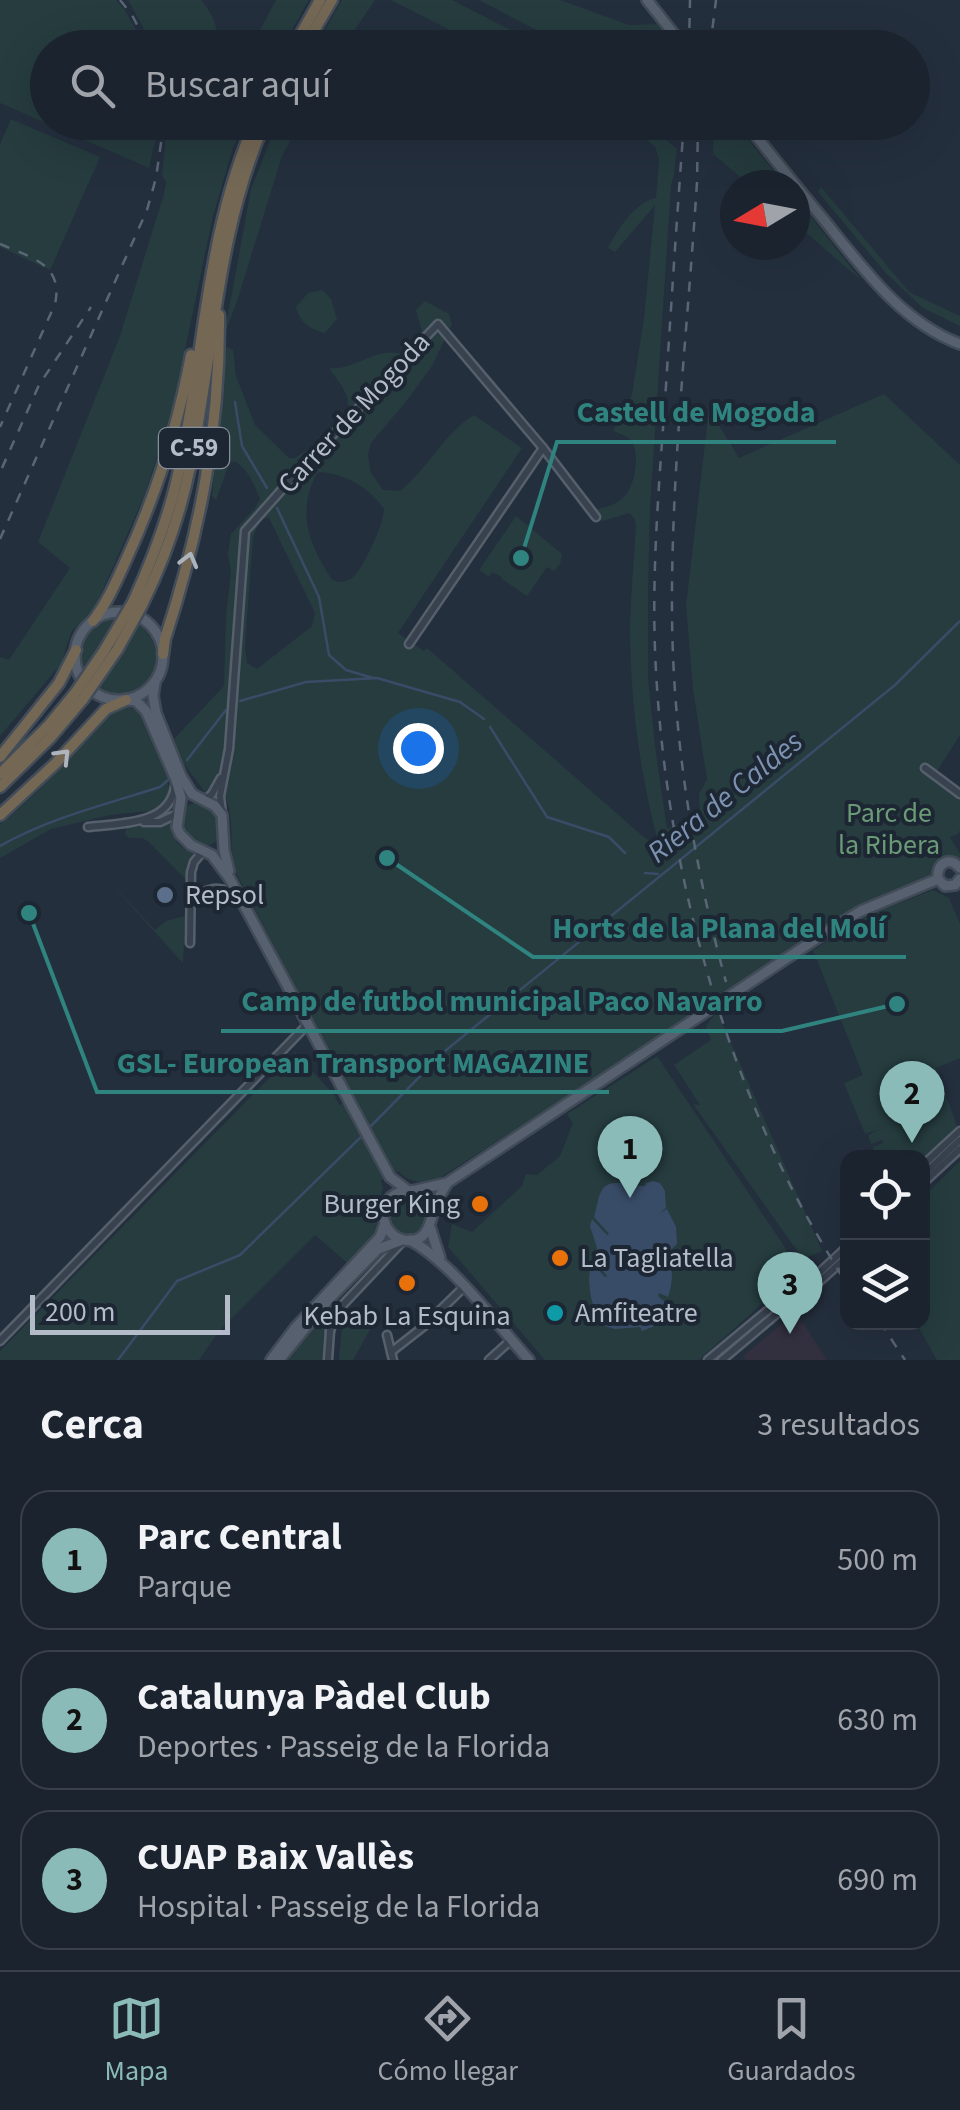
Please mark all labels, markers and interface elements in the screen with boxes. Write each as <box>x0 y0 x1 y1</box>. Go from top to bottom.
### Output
search box <box>30 30 930 140</box>
icon: search <box>65 58 120 113</box>
text: Buscar aquí <box>145 58 331 112</box>
north arrow <box>720 170 810 260</box>
street label: Carrer de Mogoda <box>269 323 439 503</box>
callout: Castell de Mogoda <box>557 382 836 442</box>
text: Castell de Mogoda <box>577 391 815 434</box>
road number: C-59 <box>159 428 229 468</box>
one-way arrow <box>178 552 199 569</box>
water label: Riera de Caldes <box>638 721 812 873</box>
your location <box>393 723 444 774</box>
one-way arrow <box>51 749 69 768</box>
park label: Parc de la Ribera <box>838 793 940 865</box>
place label: Repsol <box>185 875 264 915</box>
marker: Repsol <box>154 884 176 906</box>
callout: Horts de la Plana del Molí <box>533 897 906 957</box>
text: Horts de la Plana del Molí <box>552 907 887 950</box>
callout: Camp de futbol municipal Paco Navarro <box>221 971 782 1031</box>
text: Camp de futbol municipal Paco Navarro <box>241 980 763 1023</box>
callout: GSL- European Transport MAGAZINE <box>97 1032 609 1092</box>
text: GSL- European Transport MAGAZINE <box>117 1042 589 1085</box>
pin: 2 <box>880 1060 944 1143</box>
pin: 1 <box>598 1116 662 1198</box>
map controls <box>840 1150 930 1330</box>
button: locate <box>840 1150 930 1240</box>
place label: Burger King <box>323 1184 460 1224</box>
marker: Burger King <box>469 1193 491 1215</box>
place label: La Tagliatella <box>580 1238 734 1278</box>
button: layers <box>840 1240 930 1330</box>
marker: La Tagliatella <box>549 1247 571 1269</box>
pin: 3 <box>758 1252 822 1334</box>
marker: Kebab La Esquina <box>396 1272 418 1294</box>
scale bar <box>30 1290 230 1334</box>
text: 200 m <box>45 1292 116 1332</box>
place label: Amfiteatre <box>575 1293 698 1333</box>
place label: Kebab La Esquina <box>303 1296 511 1336</box>
marker: Amfiteatre <box>544 1302 566 1324</box>
text: Cerca <box>40 1395 144 1455</box>
text: 3 resultados <box>757 1402 920 1448</box>
text: Parc Central <box>137 1510 342 1564</box>
text: 1 <box>66 1537 83 1583</box>
text: 500 m <box>837 1537 918 1583</box>
text: Parque <box>137 1564 232 1610</box>
text: Catalunya Pàdel Club <box>137 1670 491 1724</box>
text: 2 <box>66 1697 83 1743</box>
text: 630 m <box>837 1697 918 1743</box>
text: Deportes · Passeig de la Florida <box>137 1724 550 1770</box>
text: CUAP Baix Vallès <box>137 1830 414 1884</box>
text: 3 <box>66 1857 83 1903</box>
text: 690 m <box>837 1857 918 1903</box>
text: Hospital · Passeig de la Florida <box>137 1884 540 1930</box>
tab: Mapa <box>105 1991 168 2091</box>
tab: Cómo llegar <box>378 1991 518 2091</box>
tab: Guardados <box>727 1991 855 2091</box>

